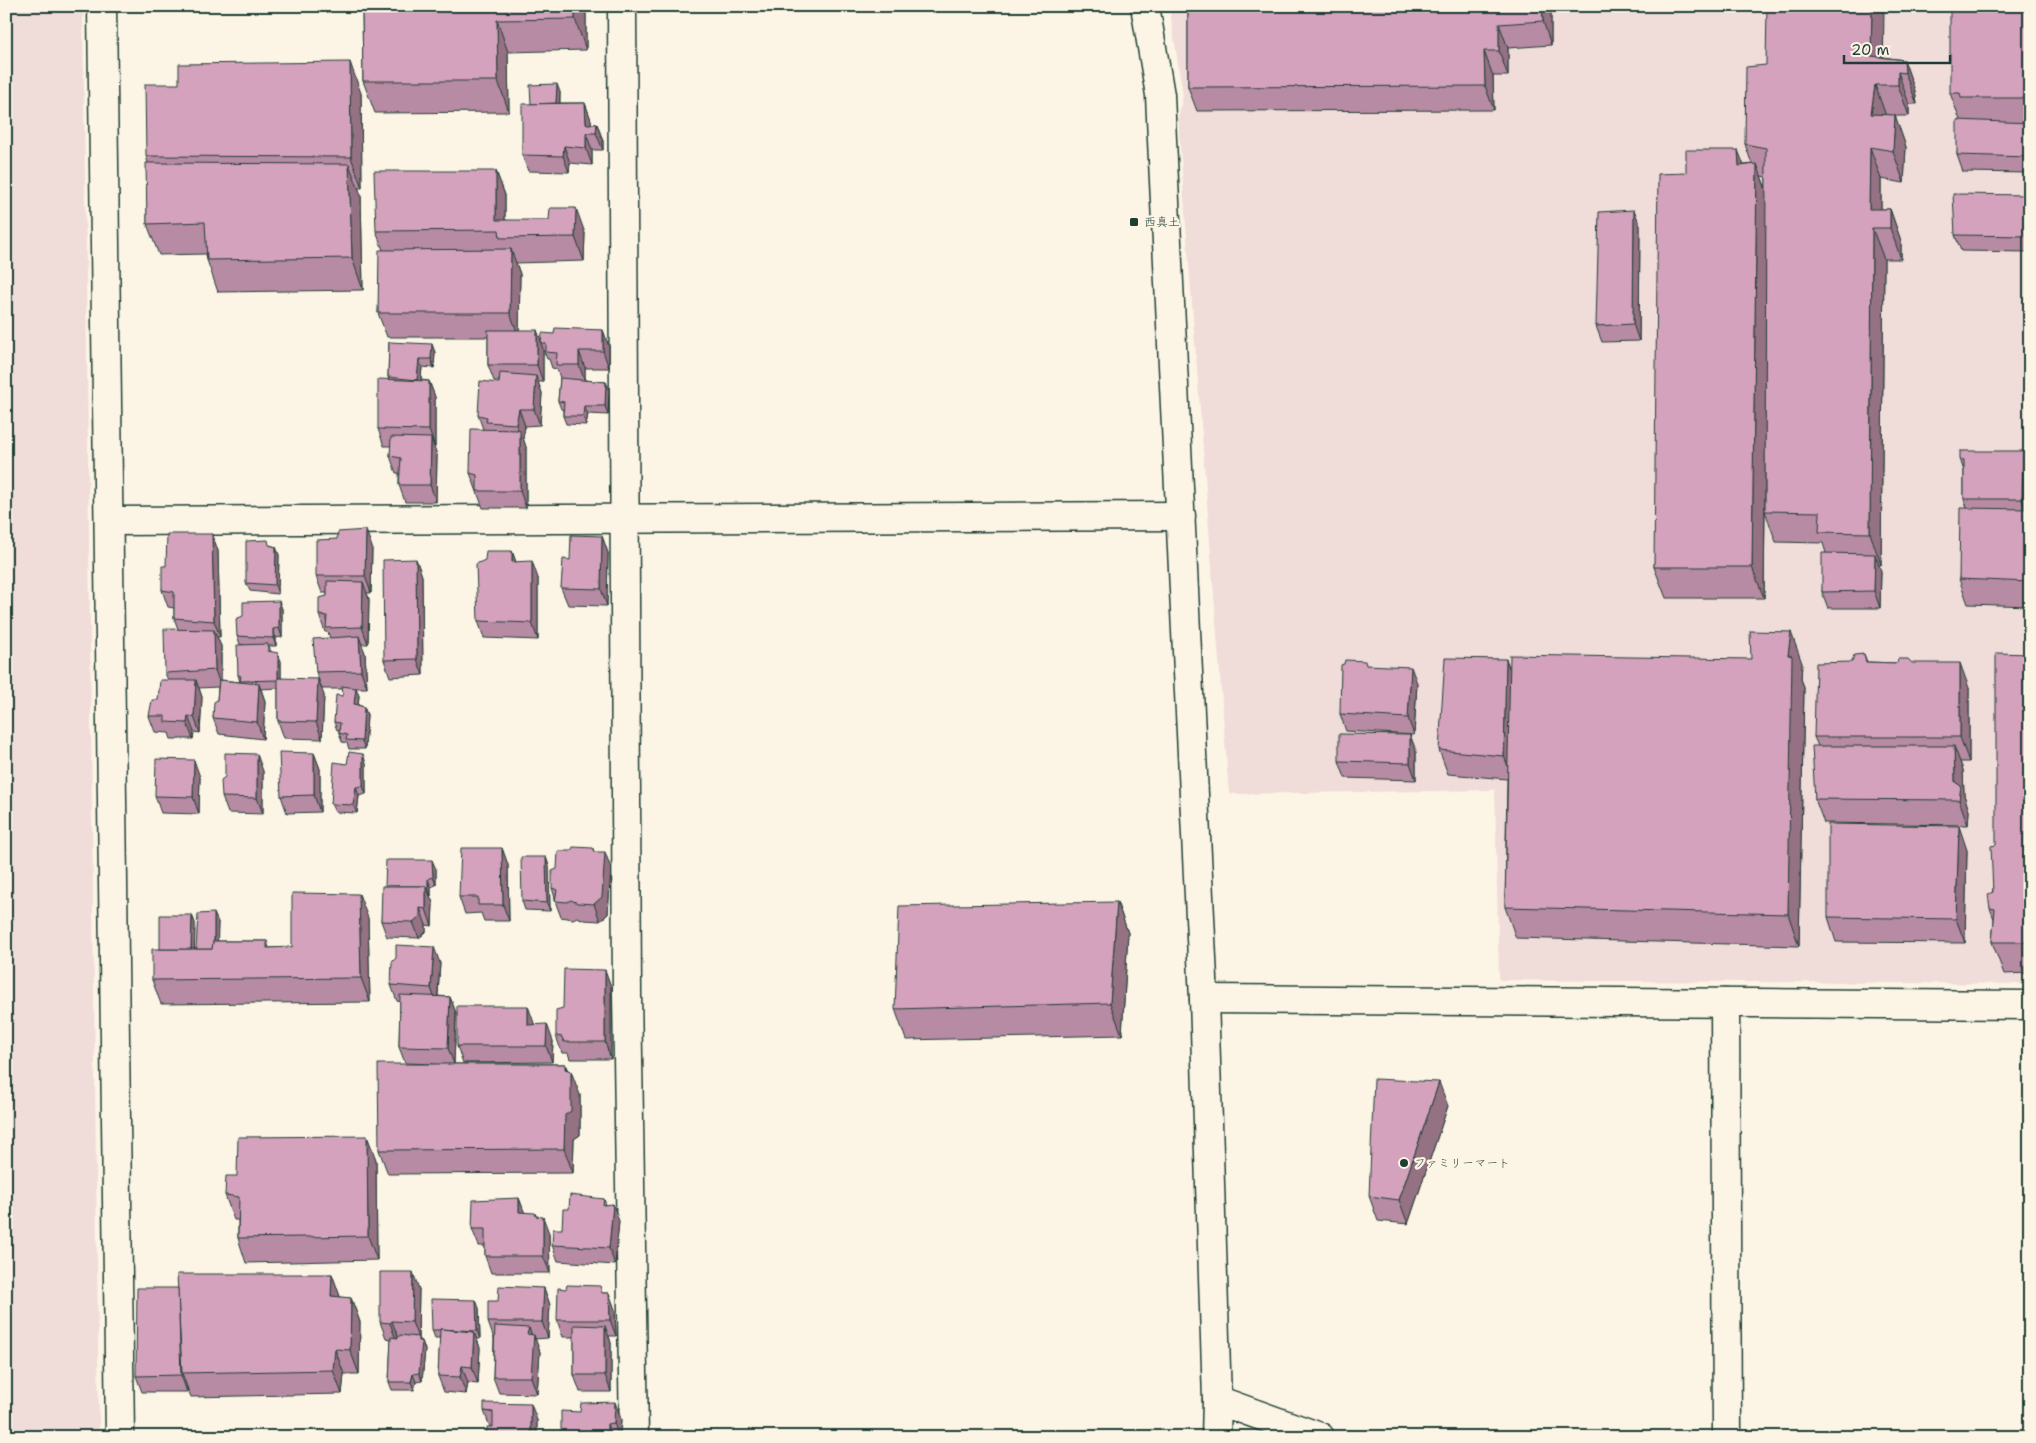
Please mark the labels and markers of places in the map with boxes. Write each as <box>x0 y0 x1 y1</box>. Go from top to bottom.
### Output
place label: 西真土 <box>1144 214 1180 230</box>
marker: 西真土 <box>1128 216 1140 228</box>
place label: ファミリーマート <box>1414 1155 1510 1171</box>
marker: ファミリーマート <box>1398 1157 1410 1169</box>

